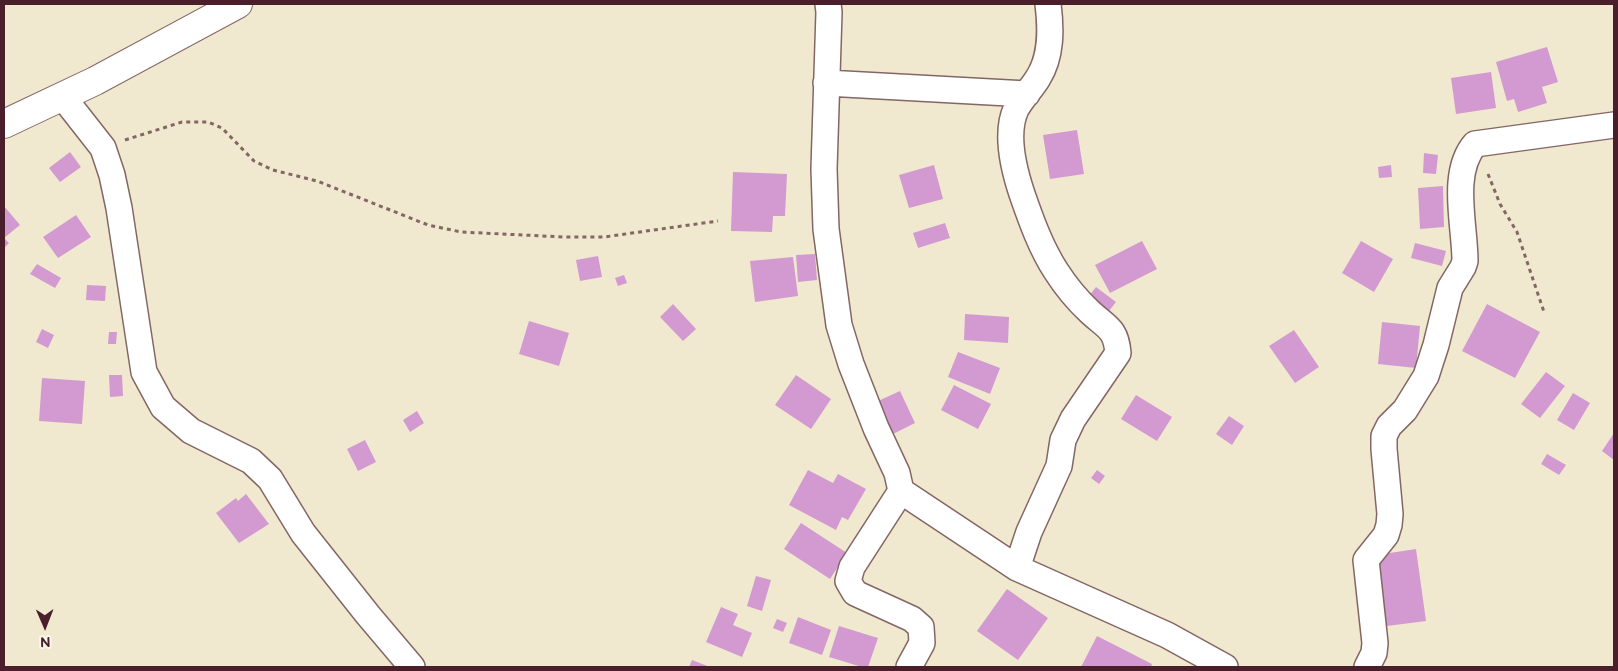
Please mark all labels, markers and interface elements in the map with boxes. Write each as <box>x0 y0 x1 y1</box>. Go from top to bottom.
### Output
north arrow <box>20 601 70 651</box>
text: N <box>40 633 51 650</box>

